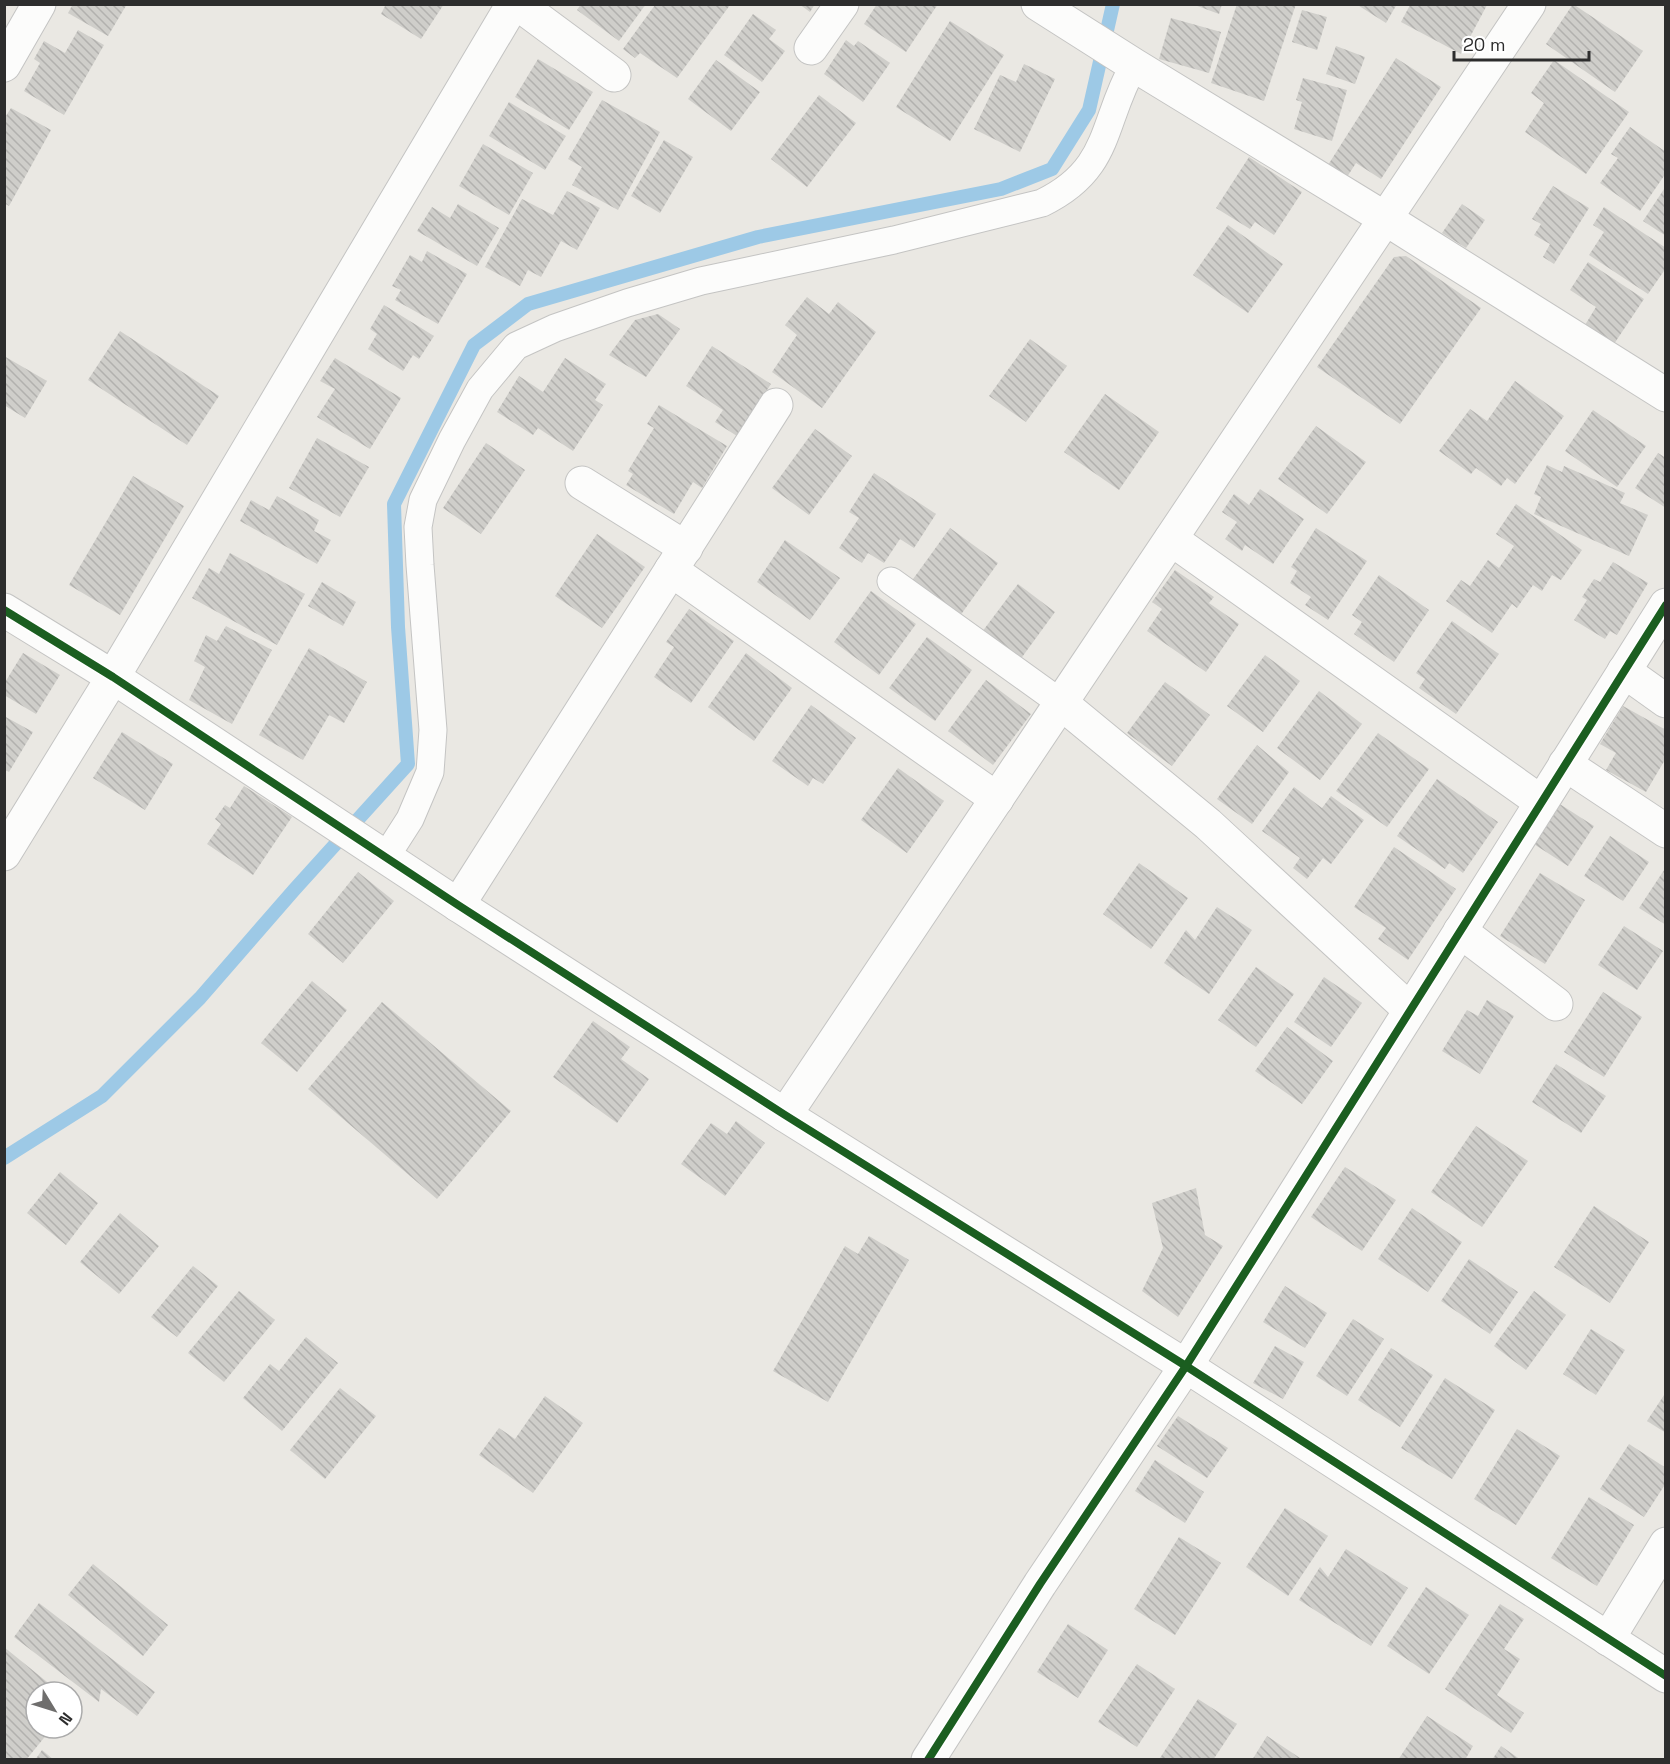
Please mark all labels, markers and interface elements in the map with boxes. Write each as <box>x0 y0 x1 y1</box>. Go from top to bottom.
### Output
scale bar <box>1454 24 1589 62</box>
text: 20 m <box>1463 33 1506 56</box>
north arrow <box>24 1680 84 1740</box>
text: N <box>54 1708 77 1730</box>

